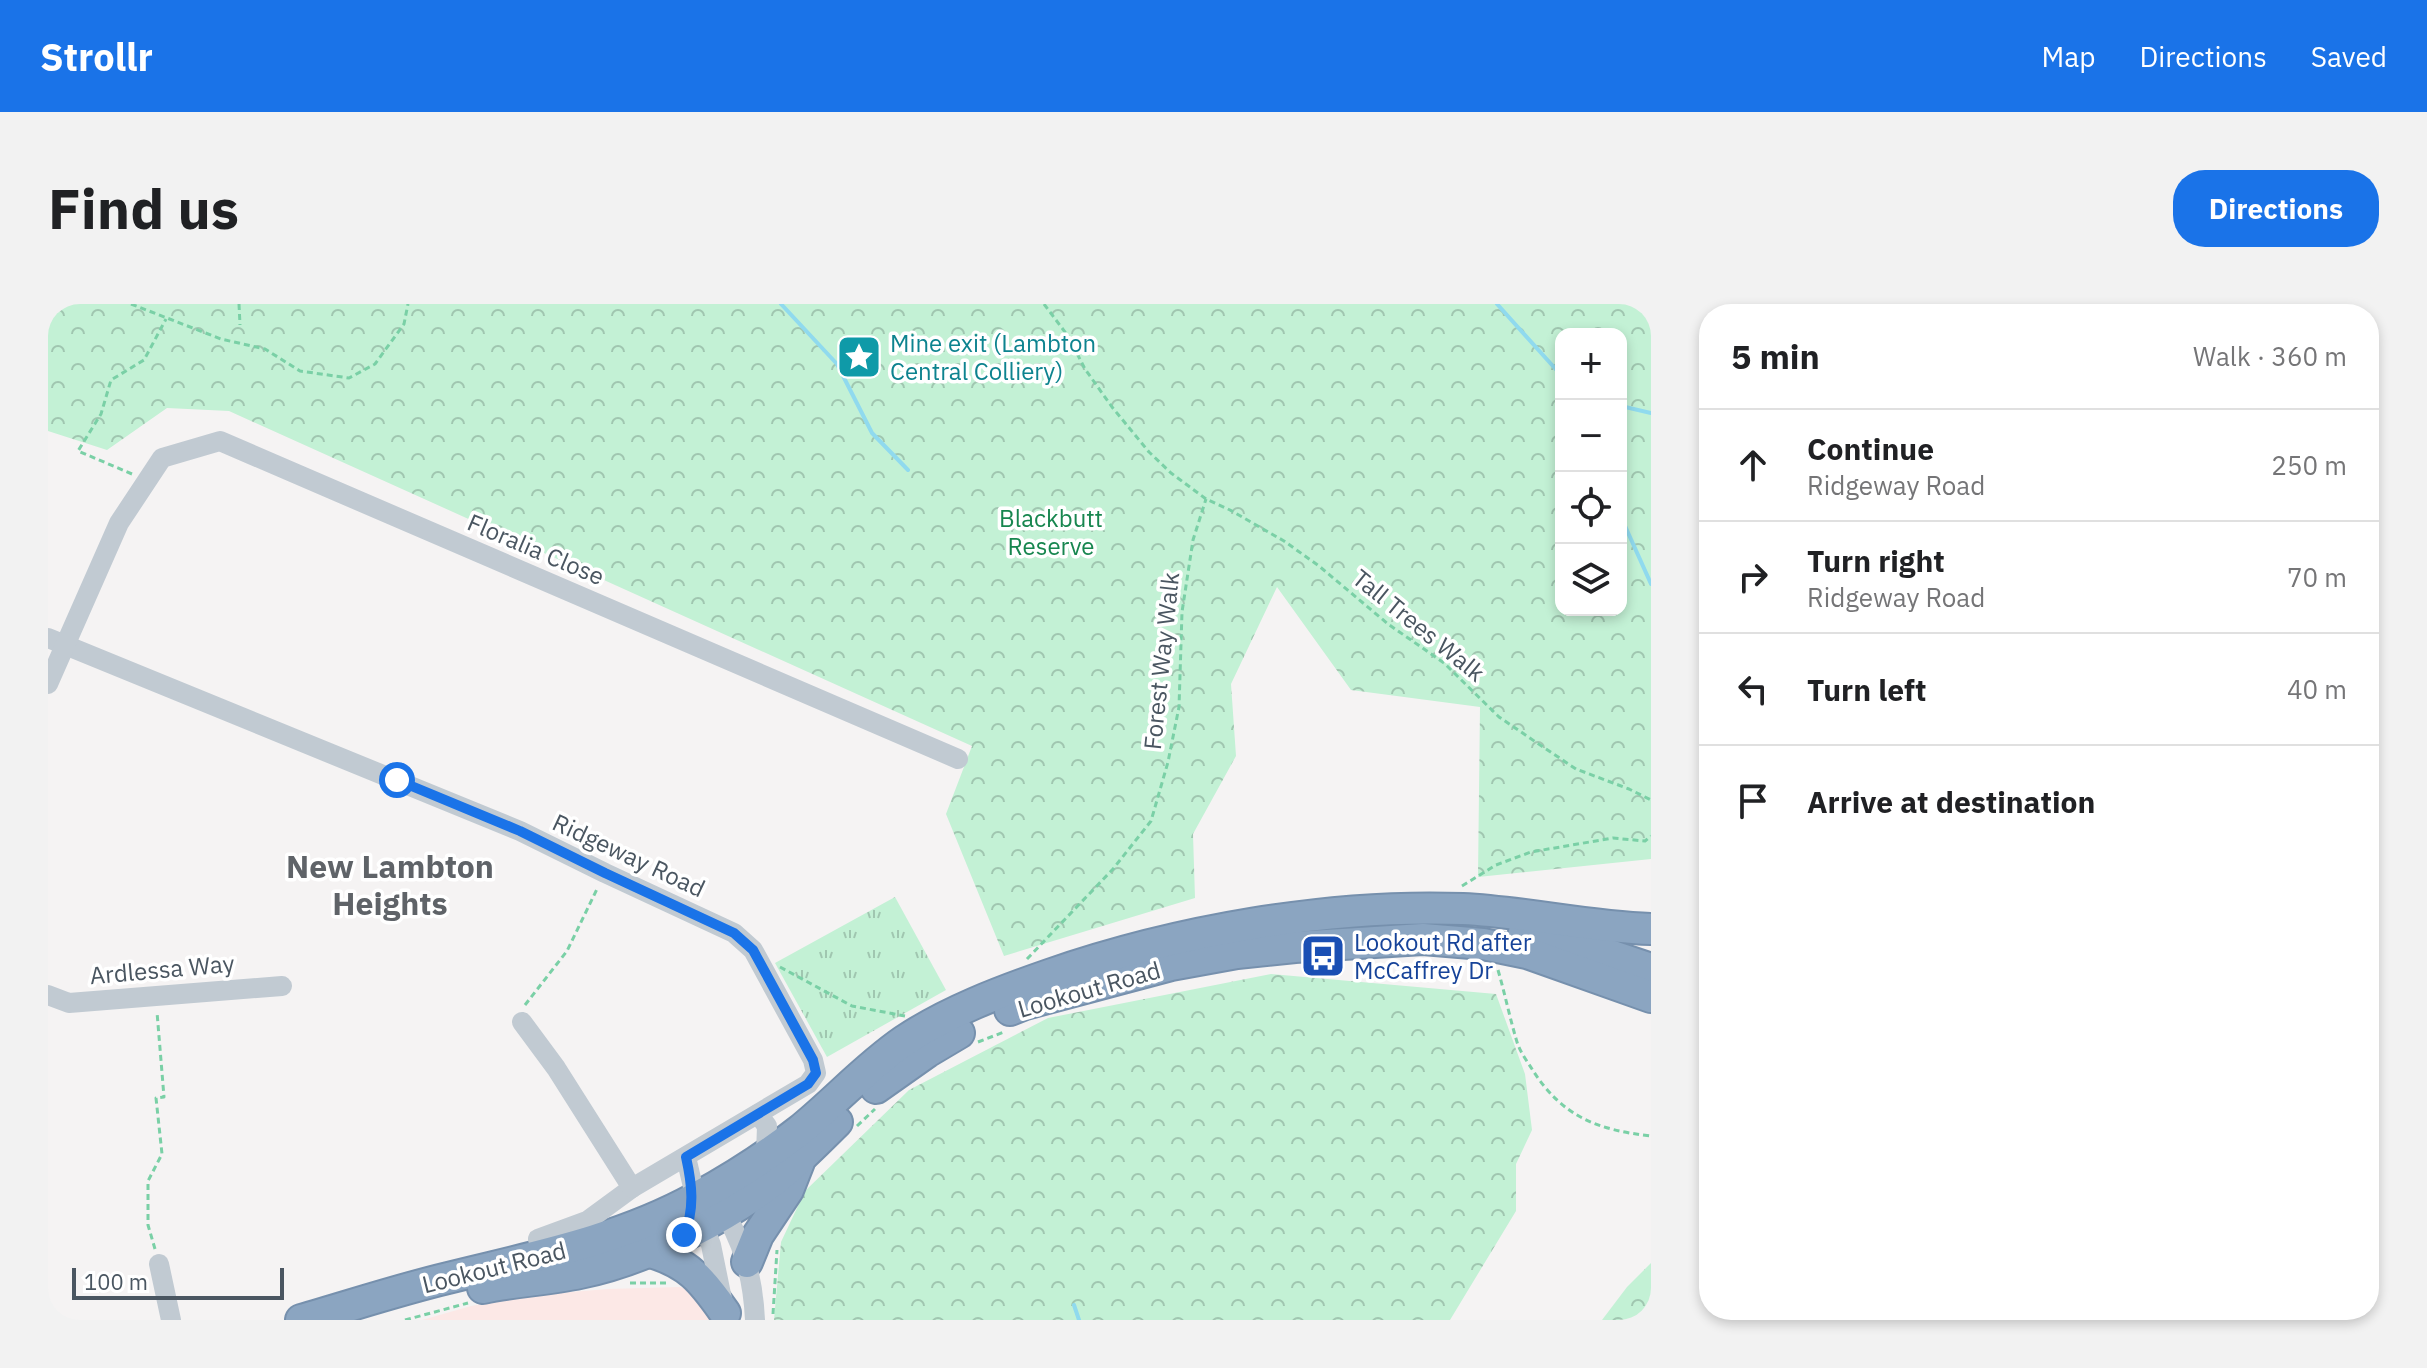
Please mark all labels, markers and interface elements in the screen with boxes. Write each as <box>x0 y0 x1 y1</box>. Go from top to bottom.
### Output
text: Strollr <box>40 32 153 81</box>
text: Map <box>2041 38 2095 75</box>
text: Directions <box>2139 38 2267 75</box>
text: Saved <box>2311 38 2387 75</box>
button: Directions <box>2173 170 2379 247</box>
text: Find us <box>48 172 239 244</box>
place label: Mine exit (Lambton Central Colliery) <box>890 327 1096 387</box>
map controls <box>1555 328 1627 616</box>
button: + <box>1555 328 1627 400</box>
place icon: Mine exit (Lambton Central Colliery) <box>835 333 883 381</box>
text: 5 min <box>1731 334 1820 378</box>
text: Walk · 360 m <box>2193 339 2347 373</box>
button: − <box>1555 400 1627 472</box>
text: Continue <box>1807 429 1934 468</box>
icon: ahead <box>1731 443 1775 487</box>
text: 250 m <box>2271 448 2347 482</box>
text: Ridgeway Road <box>1807 468 1985 502</box>
button: locate <box>1555 472 1627 544</box>
park label: Blackbutt Reserve <box>999 502 1103 562</box>
street label: Floralia Close <box>463 506 609 592</box>
text: Turn right <box>1807 541 1945 580</box>
button: layers <box>1555 544 1627 616</box>
icon: right <box>1731 555 1775 599</box>
text: 70 m <box>2287 560 2347 594</box>
street label: Tall Trees Walk <box>1346 562 1492 689</box>
street label: Forest Way Walk <box>1136 570 1186 751</box>
text: Ridgeway Road <box>1807 580 1985 614</box>
icon: left <box>1731 667 1775 711</box>
text: Turn left <box>1807 670 1926 709</box>
text: 40 m <box>2287 672 2347 706</box>
route start <box>379 762 415 798</box>
icon: arrive <box>1731 779 1775 823</box>
text: Arrive at destination <box>1807 782 2095 821</box>
street label: Ridgeway Road <box>548 806 710 904</box>
district label: New Lambton Heights <box>286 845 494 924</box>
place label: Lookout Rd after McCaffrey Dr <box>1354 926 1532 986</box>
bus stop icon: Lookout Rd after McCaffrey Dr <box>1299 932 1347 980</box>
street label: Ardlessa Way <box>88 947 236 991</box>
street label: Lookout Road <box>1014 953 1164 1025</box>
route end <box>666 1217 702 1253</box>
street label: Lookout Road <box>419 1234 569 1300</box>
scale bar <box>72 1264 284 1300</box>
text: 100 m <box>84 1267 148 1296</box>

